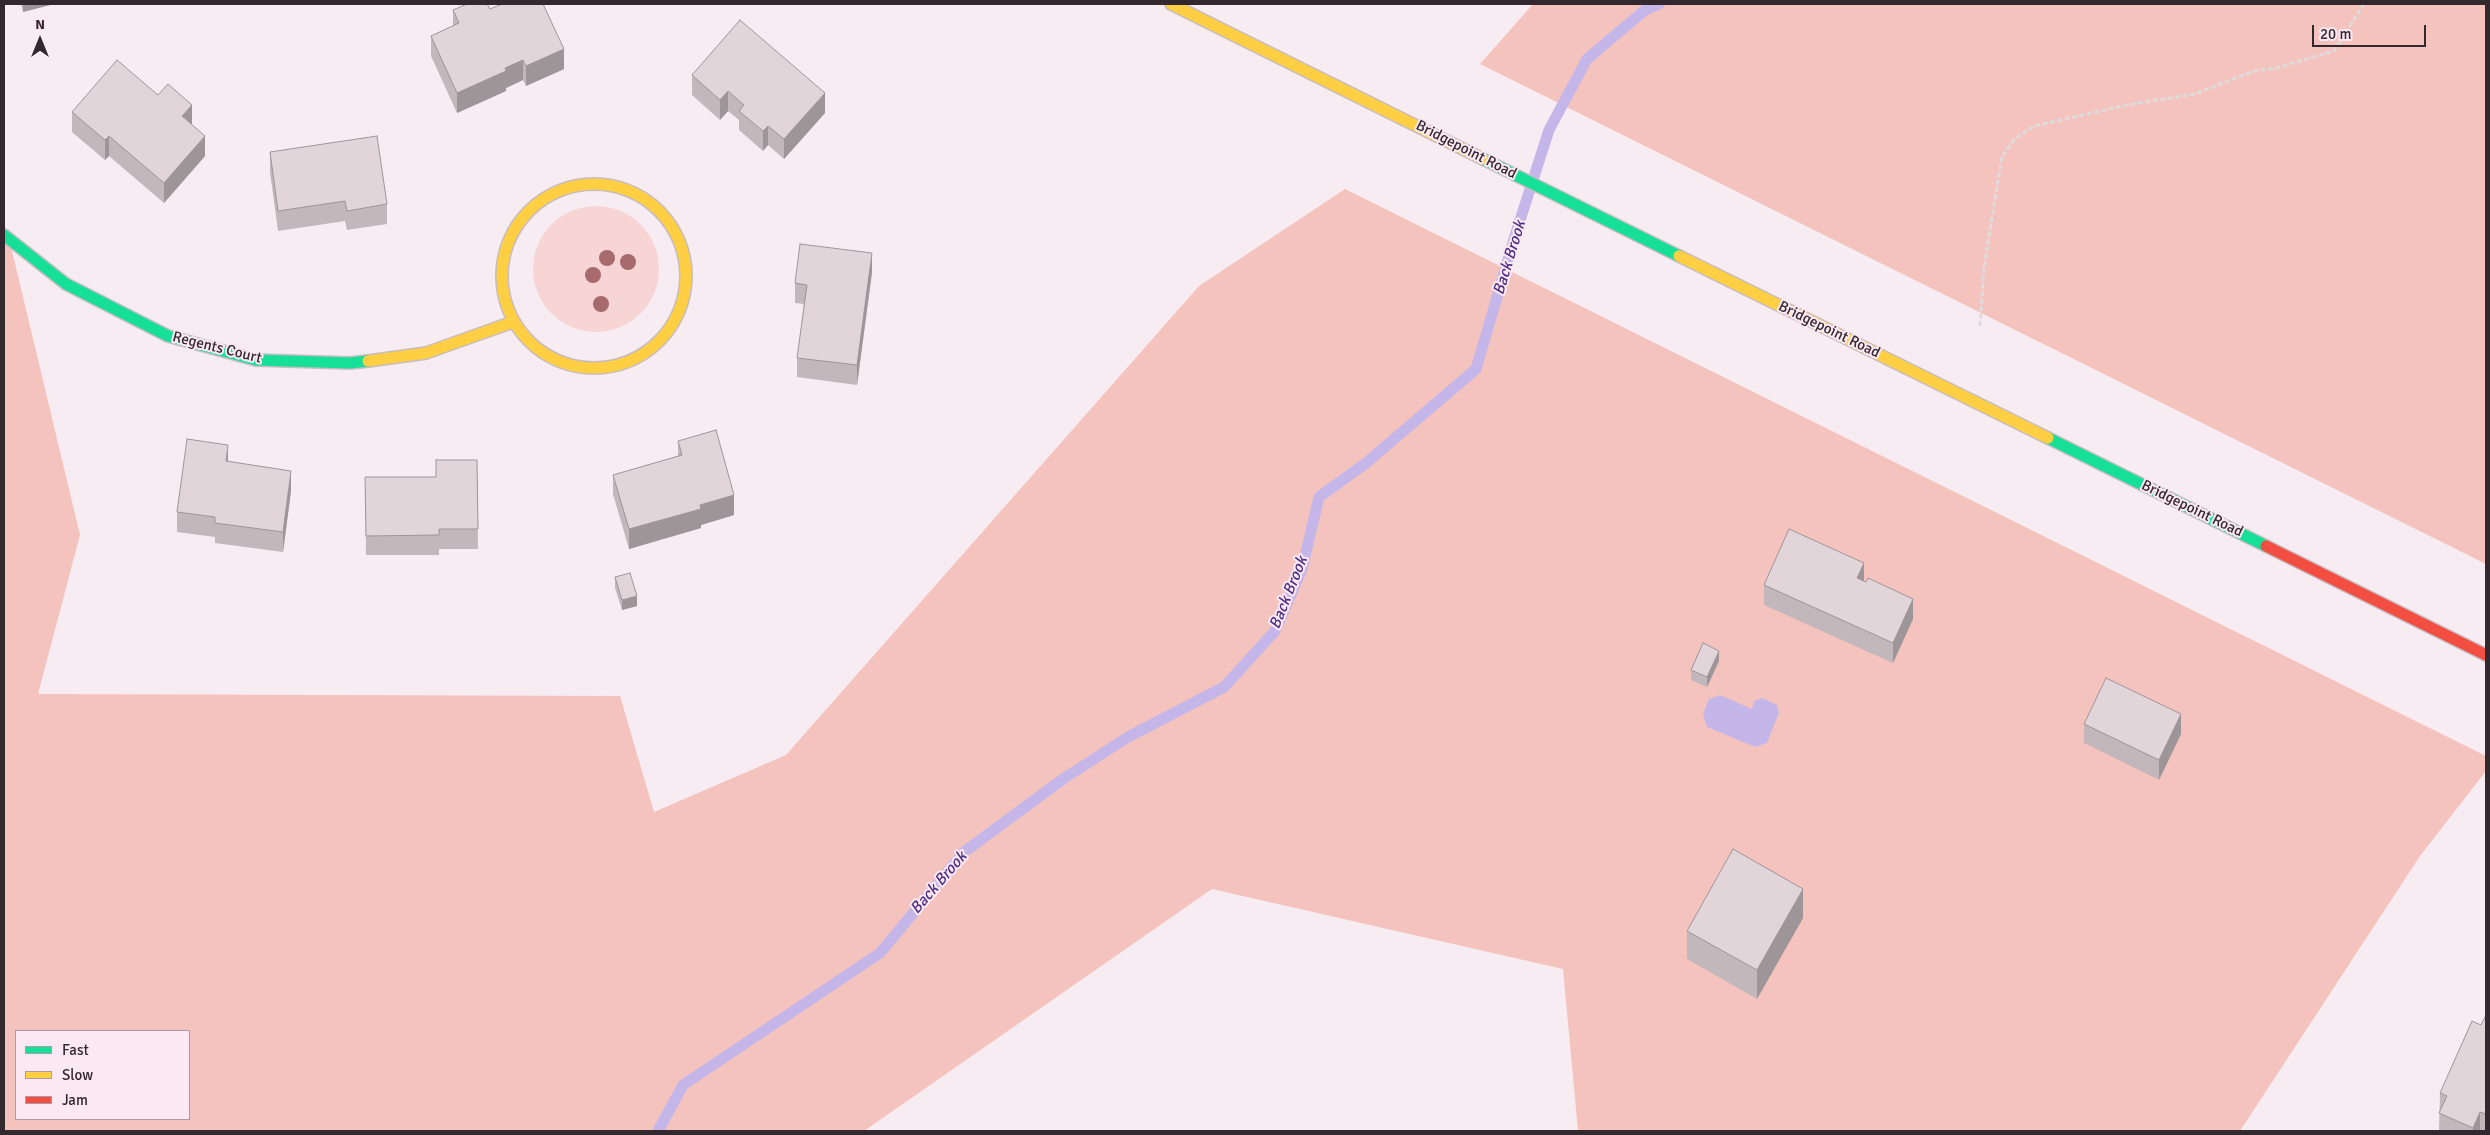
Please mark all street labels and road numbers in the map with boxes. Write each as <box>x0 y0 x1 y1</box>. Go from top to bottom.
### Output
street label: Bridgepoint Road <box>1413 117 1519 183</box>
street label: Bridgepoint Road <box>1775 298 1883 362</box>
street label: Regents Court <box>171 328 263 368</box>
street label: Bridgepoint Road <box>2138 477 2246 541</box>

